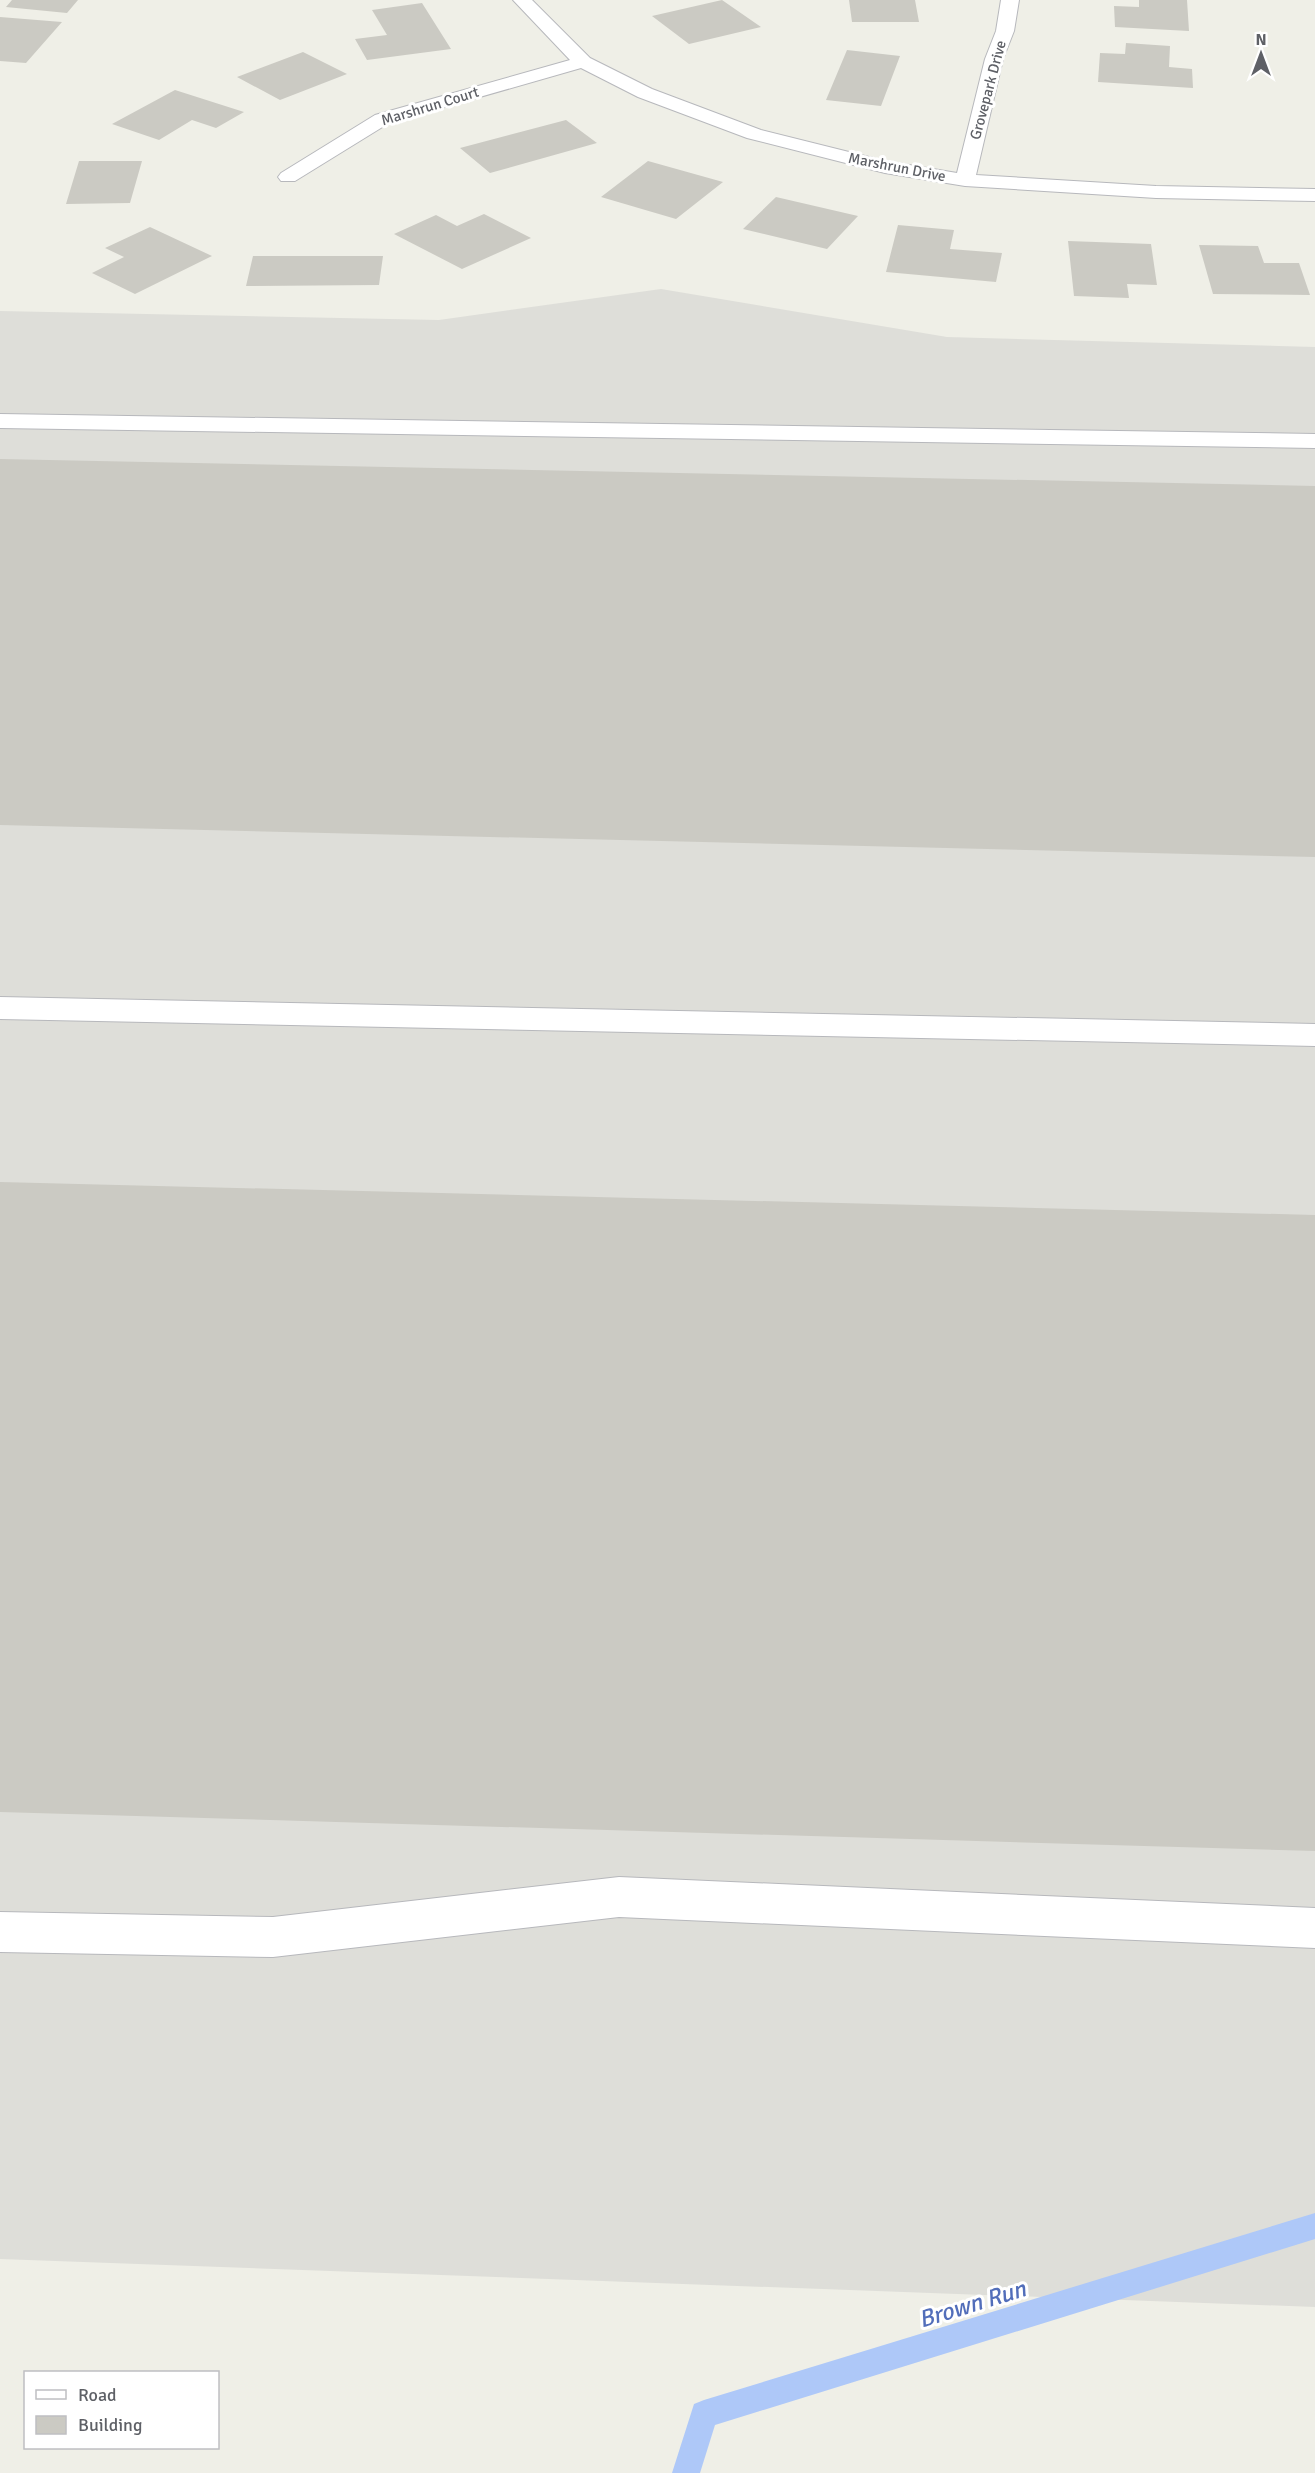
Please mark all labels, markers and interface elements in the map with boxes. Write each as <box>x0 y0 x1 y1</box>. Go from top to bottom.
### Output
north arrow <box>1231 24 1291 84</box>
text: N <box>1255 30 1267 50</box>
street label: Grovepark Drive <box>966 38 1010 142</box>
street label: Marshrun Court <box>379 83 481 129</box>
street label: Marshrun Drive <box>847 149 947 185</box>
water label: Brown Run <box>915 2273 1030 2335</box>
legend <box>24 2371 219 2449</box>
text: Road <box>78 2384 117 2406</box>
text: Building <box>78 2414 142 2436</box>

